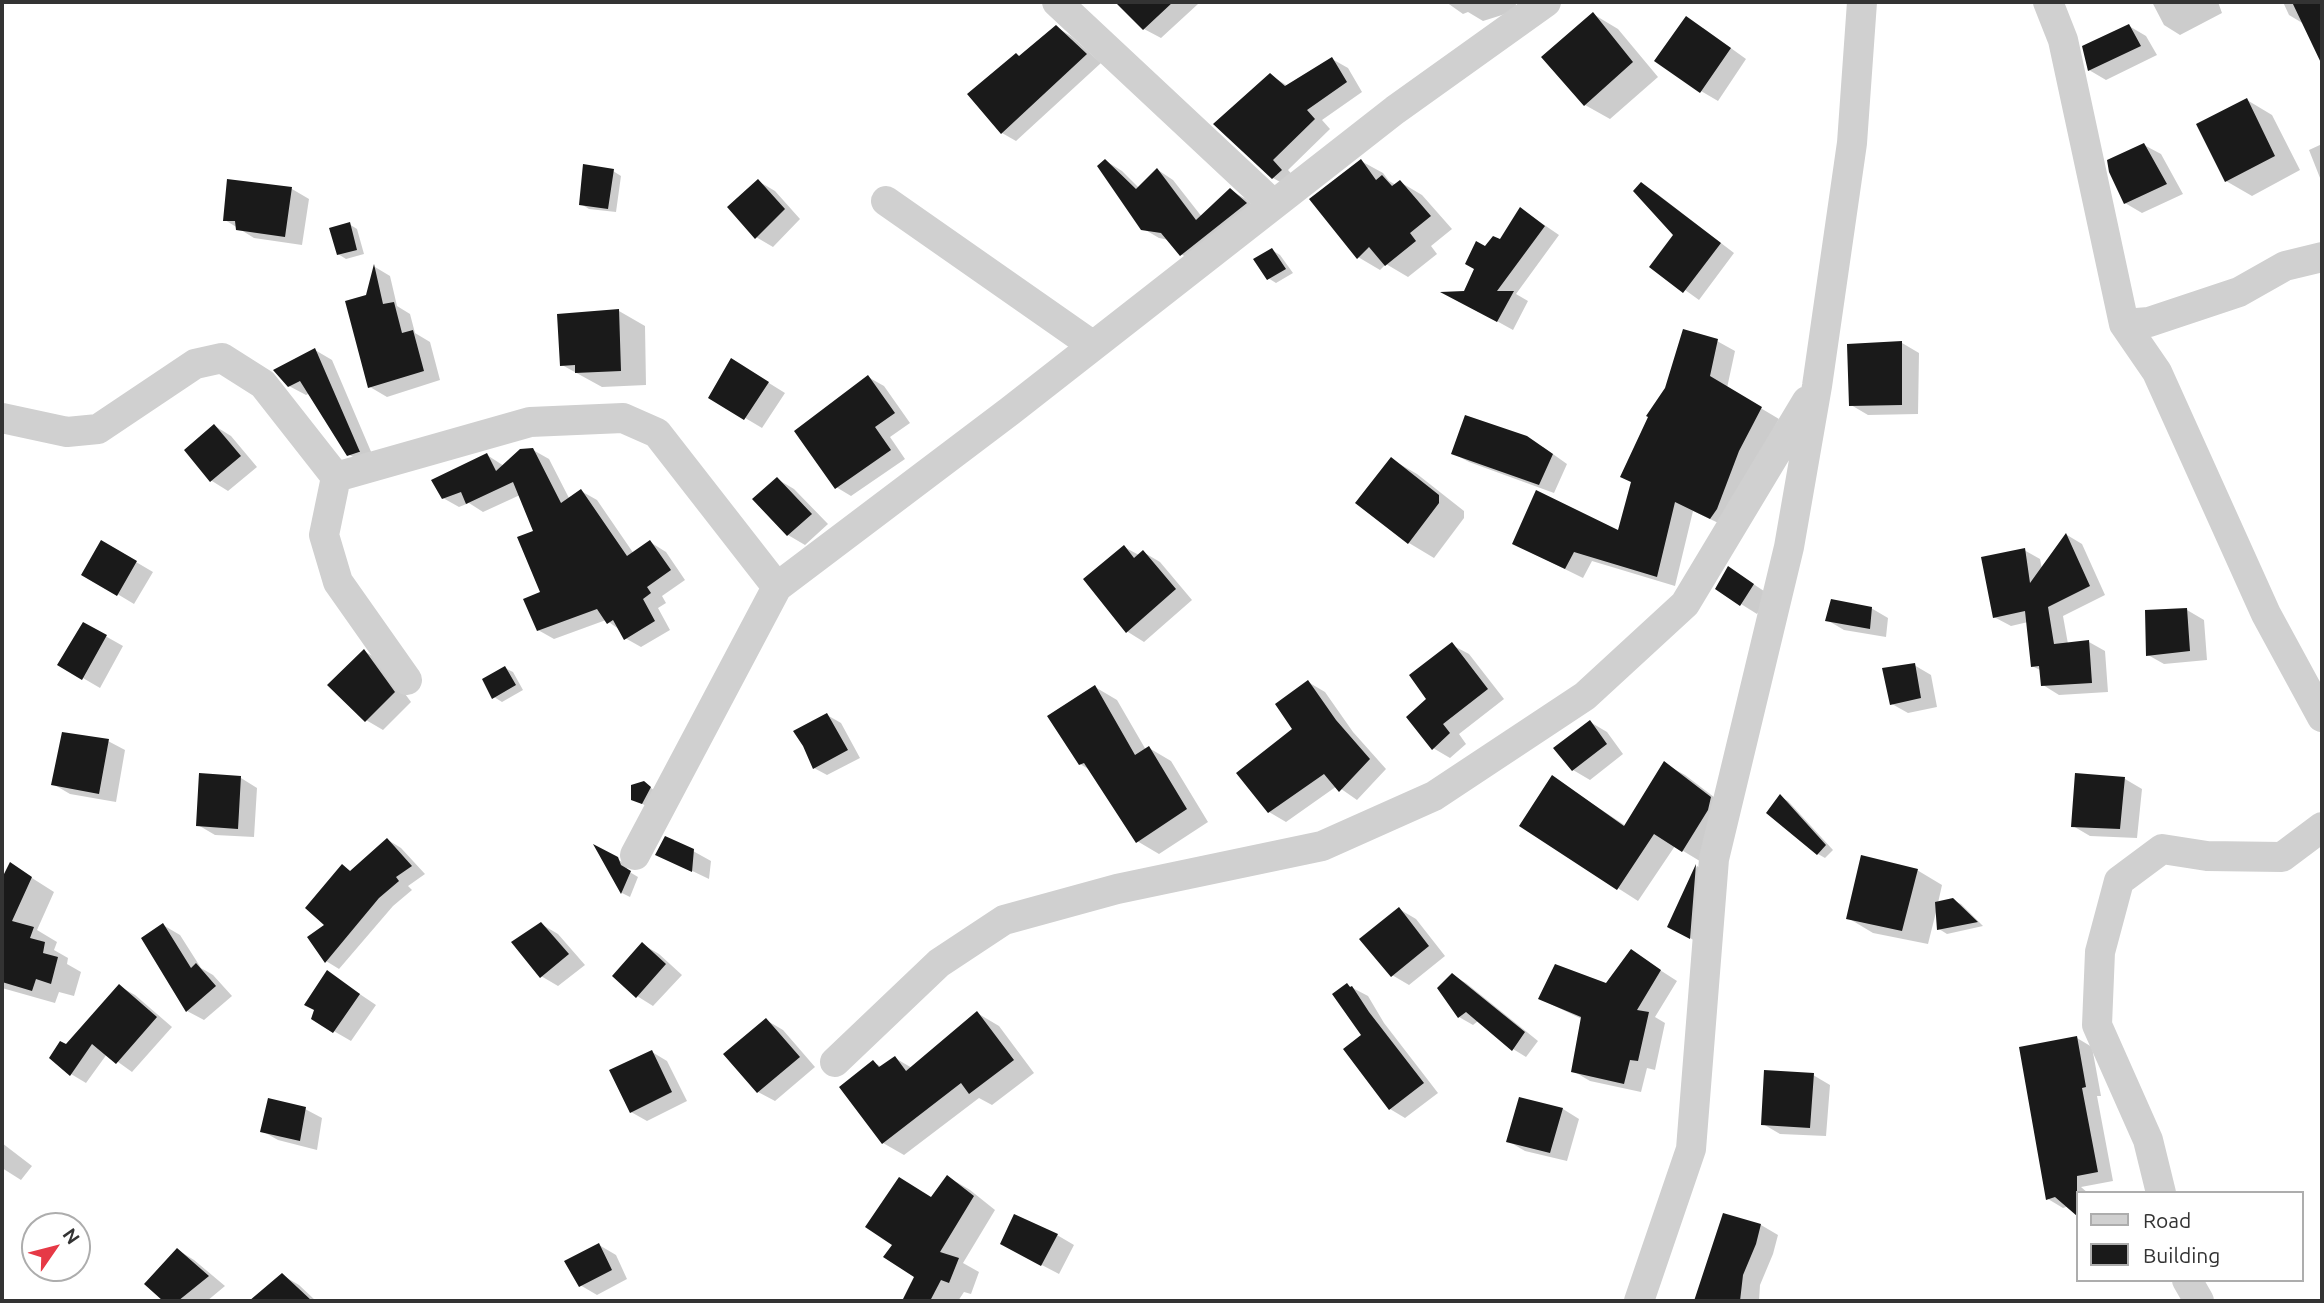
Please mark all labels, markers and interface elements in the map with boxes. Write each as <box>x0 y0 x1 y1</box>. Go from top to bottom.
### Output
legend <box>2076 1191 2303 1282</box>
text: Road <box>2143 1208 2191 1232</box>
north arrow <box>21 1212 91 1282</box>
text: N <box>58 1224 85 1248</box>
text: Building <box>2143 1243 2220 1267</box>

